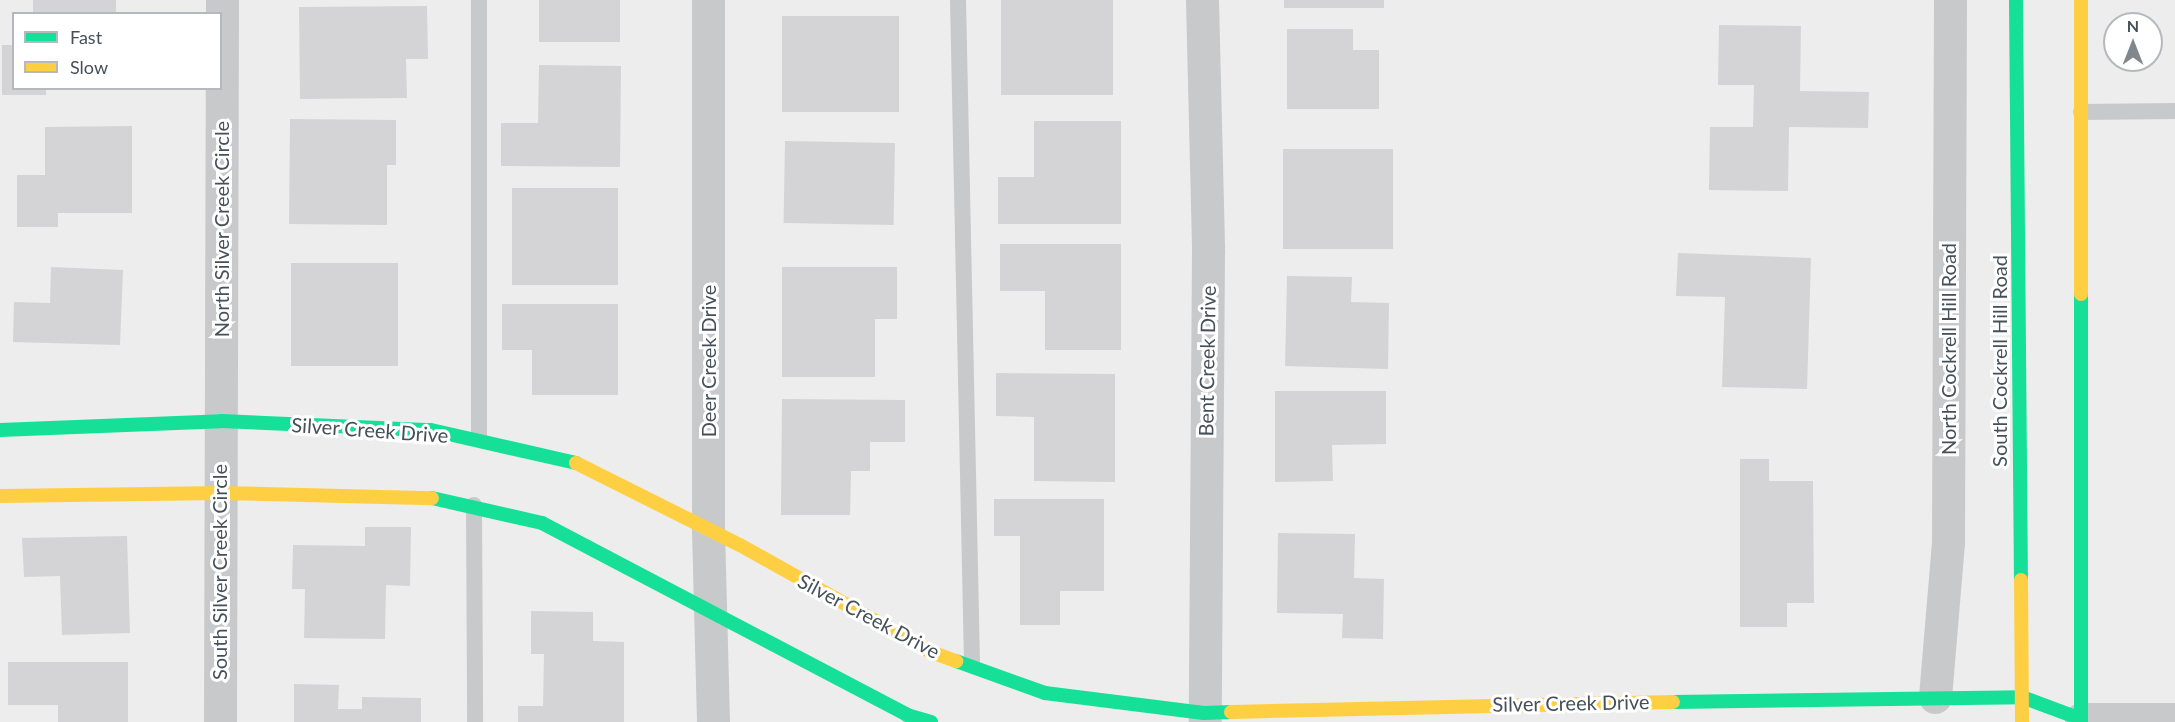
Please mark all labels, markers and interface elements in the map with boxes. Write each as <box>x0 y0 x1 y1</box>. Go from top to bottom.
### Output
legend <box>12 12 222 90</box>
north arrow <box>2103 12 2163 72</box>
text: N <box>2127 16 2139 35</box>
text: Fast <box>70 26 102 48</box>
text: Slow <box>70 56 108 78</box>
street label: North Silver Creek Circle <box>209 121 233 337</box>
street label: North Cockrell Hill Road <box>1936 243 1960 455</box>
street label: South Cockrell Hill Road <box>1987 255 2011 467</box>
street label: Deer Creek Drive <box>696 285 720 437</box>
street label: Bent Creek Drive <box>1194 285 1220 437</box>
street label: Silver Creek Drive <box>291 413 449 447</box>
street label: South Silver Creek Circle <box>207 464 231 680</box>
street label: Silver Creek Drive <box>794 568 944 664</box>
street label: Silver Creek Drive <box>1492 690 1650 716</box>

